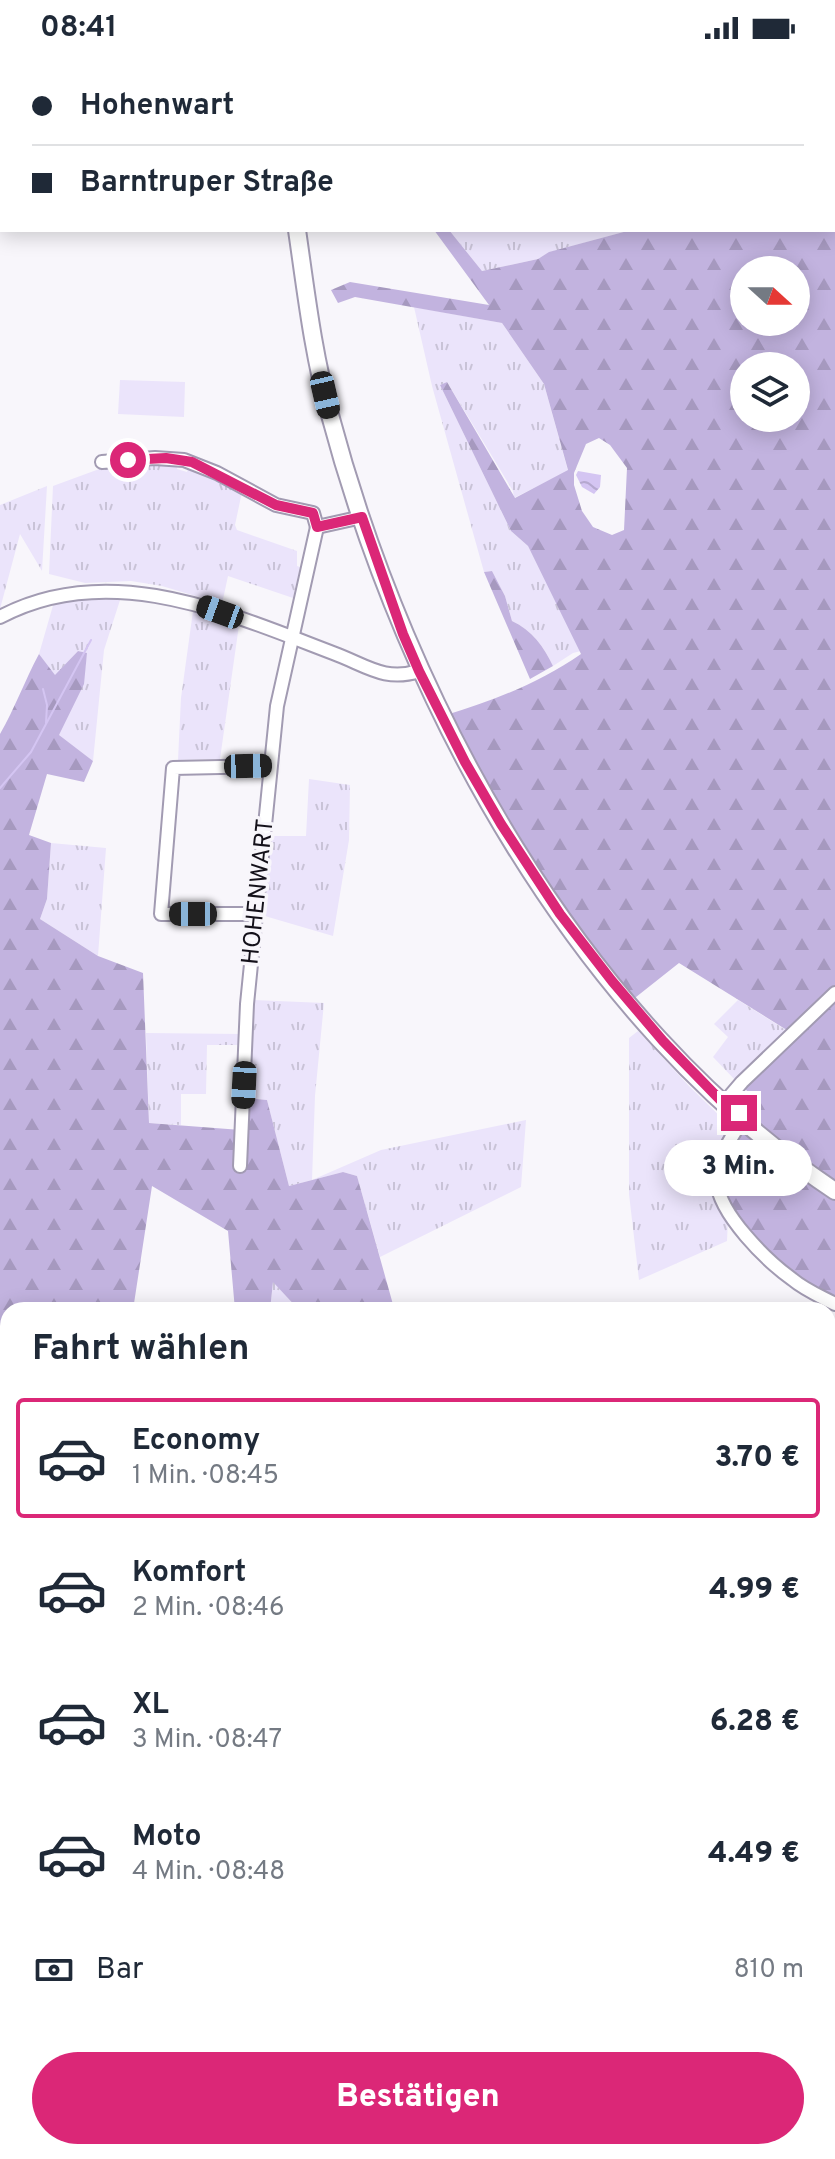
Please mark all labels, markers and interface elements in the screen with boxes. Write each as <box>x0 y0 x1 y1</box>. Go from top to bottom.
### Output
text: 08:41 <box>40 10 117 47</box>
text: Hohenwart <box>80 88 234 125</box>
text: Barntruper Straße <box>80 165 334 202</box>
north arrow <box>730 256 810 336</box>
map controls <box>730 256 810 432</box>
button: layers <box>730 352 810 432</box>
car <box>308 369 342 421</box>
route start <box>110 442 146 478</box>
car <box>193 593 247 631</box>
car <box>224 754 272 778</box>
street label: HOHENWART <box>236 818 282 966</box>
car <box>169 902 217 926</box>
car <box>231 1060 257 1110</box>
route end <box>721 1095 757 1131</box>
callout: 3 Min. <box>665 1141 813 1197</box>
text: 3 Min. <box>701 1151 775 1184</box>
text: Fahrt wählen <box>32 1327 250 1373</box>
icon: car <box>36 1422 108 1494</box>
text: Economy <box>132 1423 260 1460</box>
text: 3.70 € <box>714 1440 800 1477</box>
text: 1 Min. · 08:45 <box>132 1460 279 1493</box>
icon: car <box>36 1554 108 1626</box>
text: Komfort <box>132 1555 246 1592</box>
text: 4.99 € <box>709 1572 800 1609</box>
text: 2 Min. · 08:46 <box>132 1592 285 1625</box>
icon: car <box>36 1686 108 1758</box>
text: XL <box>132 1687 169 1724</box>
text: 6.28 € <box>710 1704 800 1741</box>
text: 3 Min. · 08:47 <box>132 1724 282 1757</box>
icon: car <box>36 1818 108 1890</box>
text: Moto <box>132 1819 202 1856</box>
text: 4.49 € <box>708 1836 800 1873</box>
text: 4 Min. · 08:48 <box>132 1856 285 1889</box>
icon: cash <box>32 1948 76 1992</box>
text: Bar <box>96 1952 144 1989</box>
text: 810 m <box>734 1954 804 1987</box>
button: Bestätigen <box>32 2052 804 2144</box>

